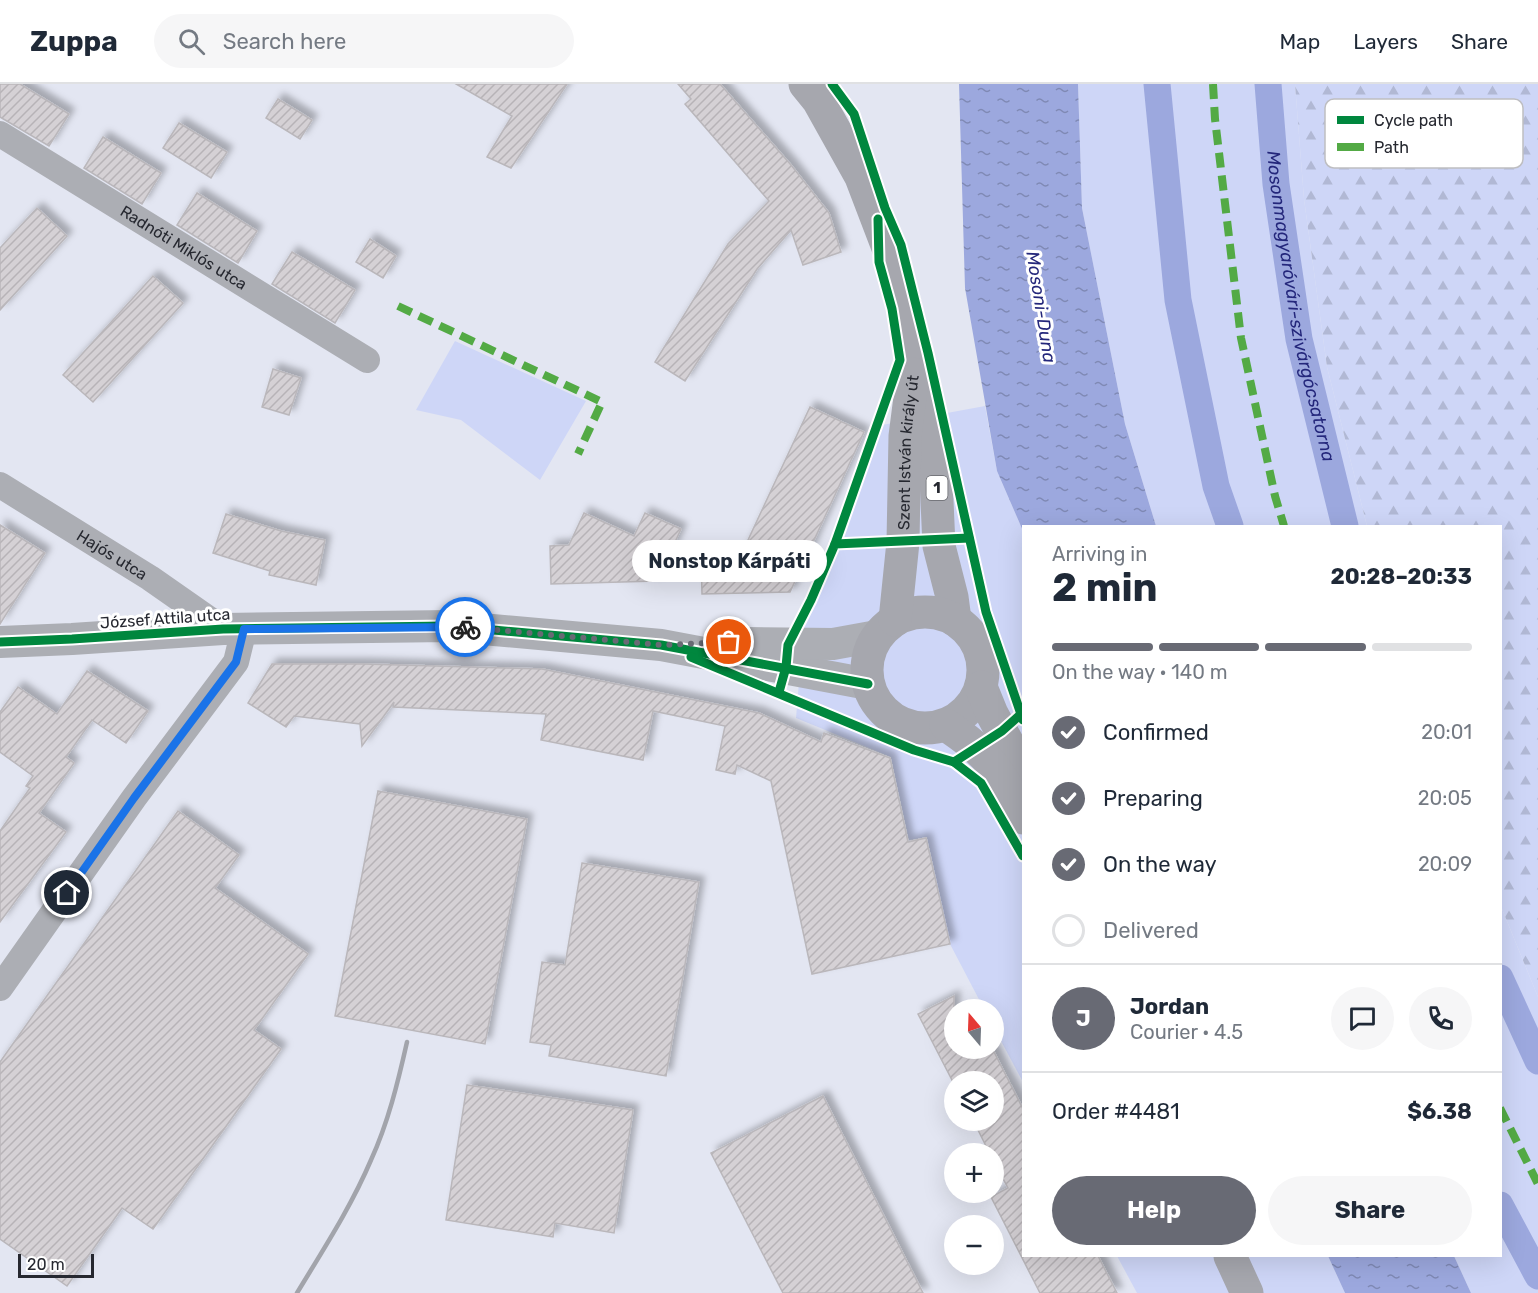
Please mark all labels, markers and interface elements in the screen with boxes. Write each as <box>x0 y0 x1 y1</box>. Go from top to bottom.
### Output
search box <box>154 14 574 68</box>
text: Zuppa <box>30 25 118 58</box>
icon: search <box>175 25 208 58</box>
text: Search here <box>223 28 346 55</box>
text: Map <box>1279 29 1320 54</box>
text: Layers <box>1353 29 1418 54</box>
text: Share <box>1451 29 1508 54</box>
legend <box>1325 99 1523 168</box>
text: Cycle path <box>1374 111 1453 130</box>
text: Path <box>1374 138 1409 157</box>
water label: Mosonmagyaróvári-szivárgócsatorna <box>1262 150 1340 464</box>
street label: Radnóti Miklós utca <box>117 201 251 294</box>
water label: Mosoni-Duna <box>1021 250 1061 365</box>
street label: Szent István király út <box>894 374 923 530</box>
road number: 1 <box>926 476 948 500</box>
street label: Hajós utca <box>73 526 151 584</box>
callout: Nonstop Kárpáti <box>632 540 826 582</box>
text: Arriving in <box>1052 542 1147 566</box>
text: Nonstop Kárpáti <box>648 549 811 573</box>
text: 20:28–20:33 <box>1331 563 1472 590</box>
text: 2 min <box>1052 565 1158 611</box>
courier <box>435 597 495 657</box>
street label: József Attila utca <box>99 604 231 633</box>
icon: bike <box>449 611 482 644</box>
pin <box>703 616 754 667</box>
icon: bag <box>712 625 745 658</box>
text: On the way · 140 m <box>1052 660 1228 684</box>
icon: check <box>1052 716 1085 749</box>
text: Confirmed <box>1103 719 1209 746</box>
text: 20:01 <box>1421 720 1472 744</box>
icon: check <box>1052 782 1085 815</box>
text: Preparing <box>1103 785 1203 812</box>
text: 20:05 <box>1418 786 1472 810</box>
icon: check <box>1052 848 1085 881</box>
text: On the way <box>1103 851 1217 878</box>
text: 20:09 <box>1418 852 1472 876</box>
pin <box>41 867 92 918</box>
icon: home <box>50 876 83 909</box>
text: Delivered <box>1103 917 1199 944</box>
button: chat <box>1331 987 1394 1050</box>
button: phone <box>1409 987 1472 1050</box>
text: Jordan <box>1130 993 1209 1020</box>
north arrow <box>944 999 1004 1059</box>
map controls <box>944 999 1004 1275</box>
text: J <box>1076 1005 1091 1032</box>
text: Courier · 4.5 <box>1130 1020 1243 1044</box>
button: layers <box>944 1071 1004 1131</box>
text: Order #4481 <box>1052 1098 1180 1125</box>
text: $6.38 <box>1407 1098 1472 1125</box>
button: + <box>944 1143 1004 1203</box>
button: Help <box>1052 1176 1256 1245</box>
button: Share <box>1268 1176 1472 1245</box>
button: − <box>944 1215 1004 1275</box>
scale bar <box>18 1251 94 1278</box>
text: 20 m <box>27 1255 65 1274</box>

